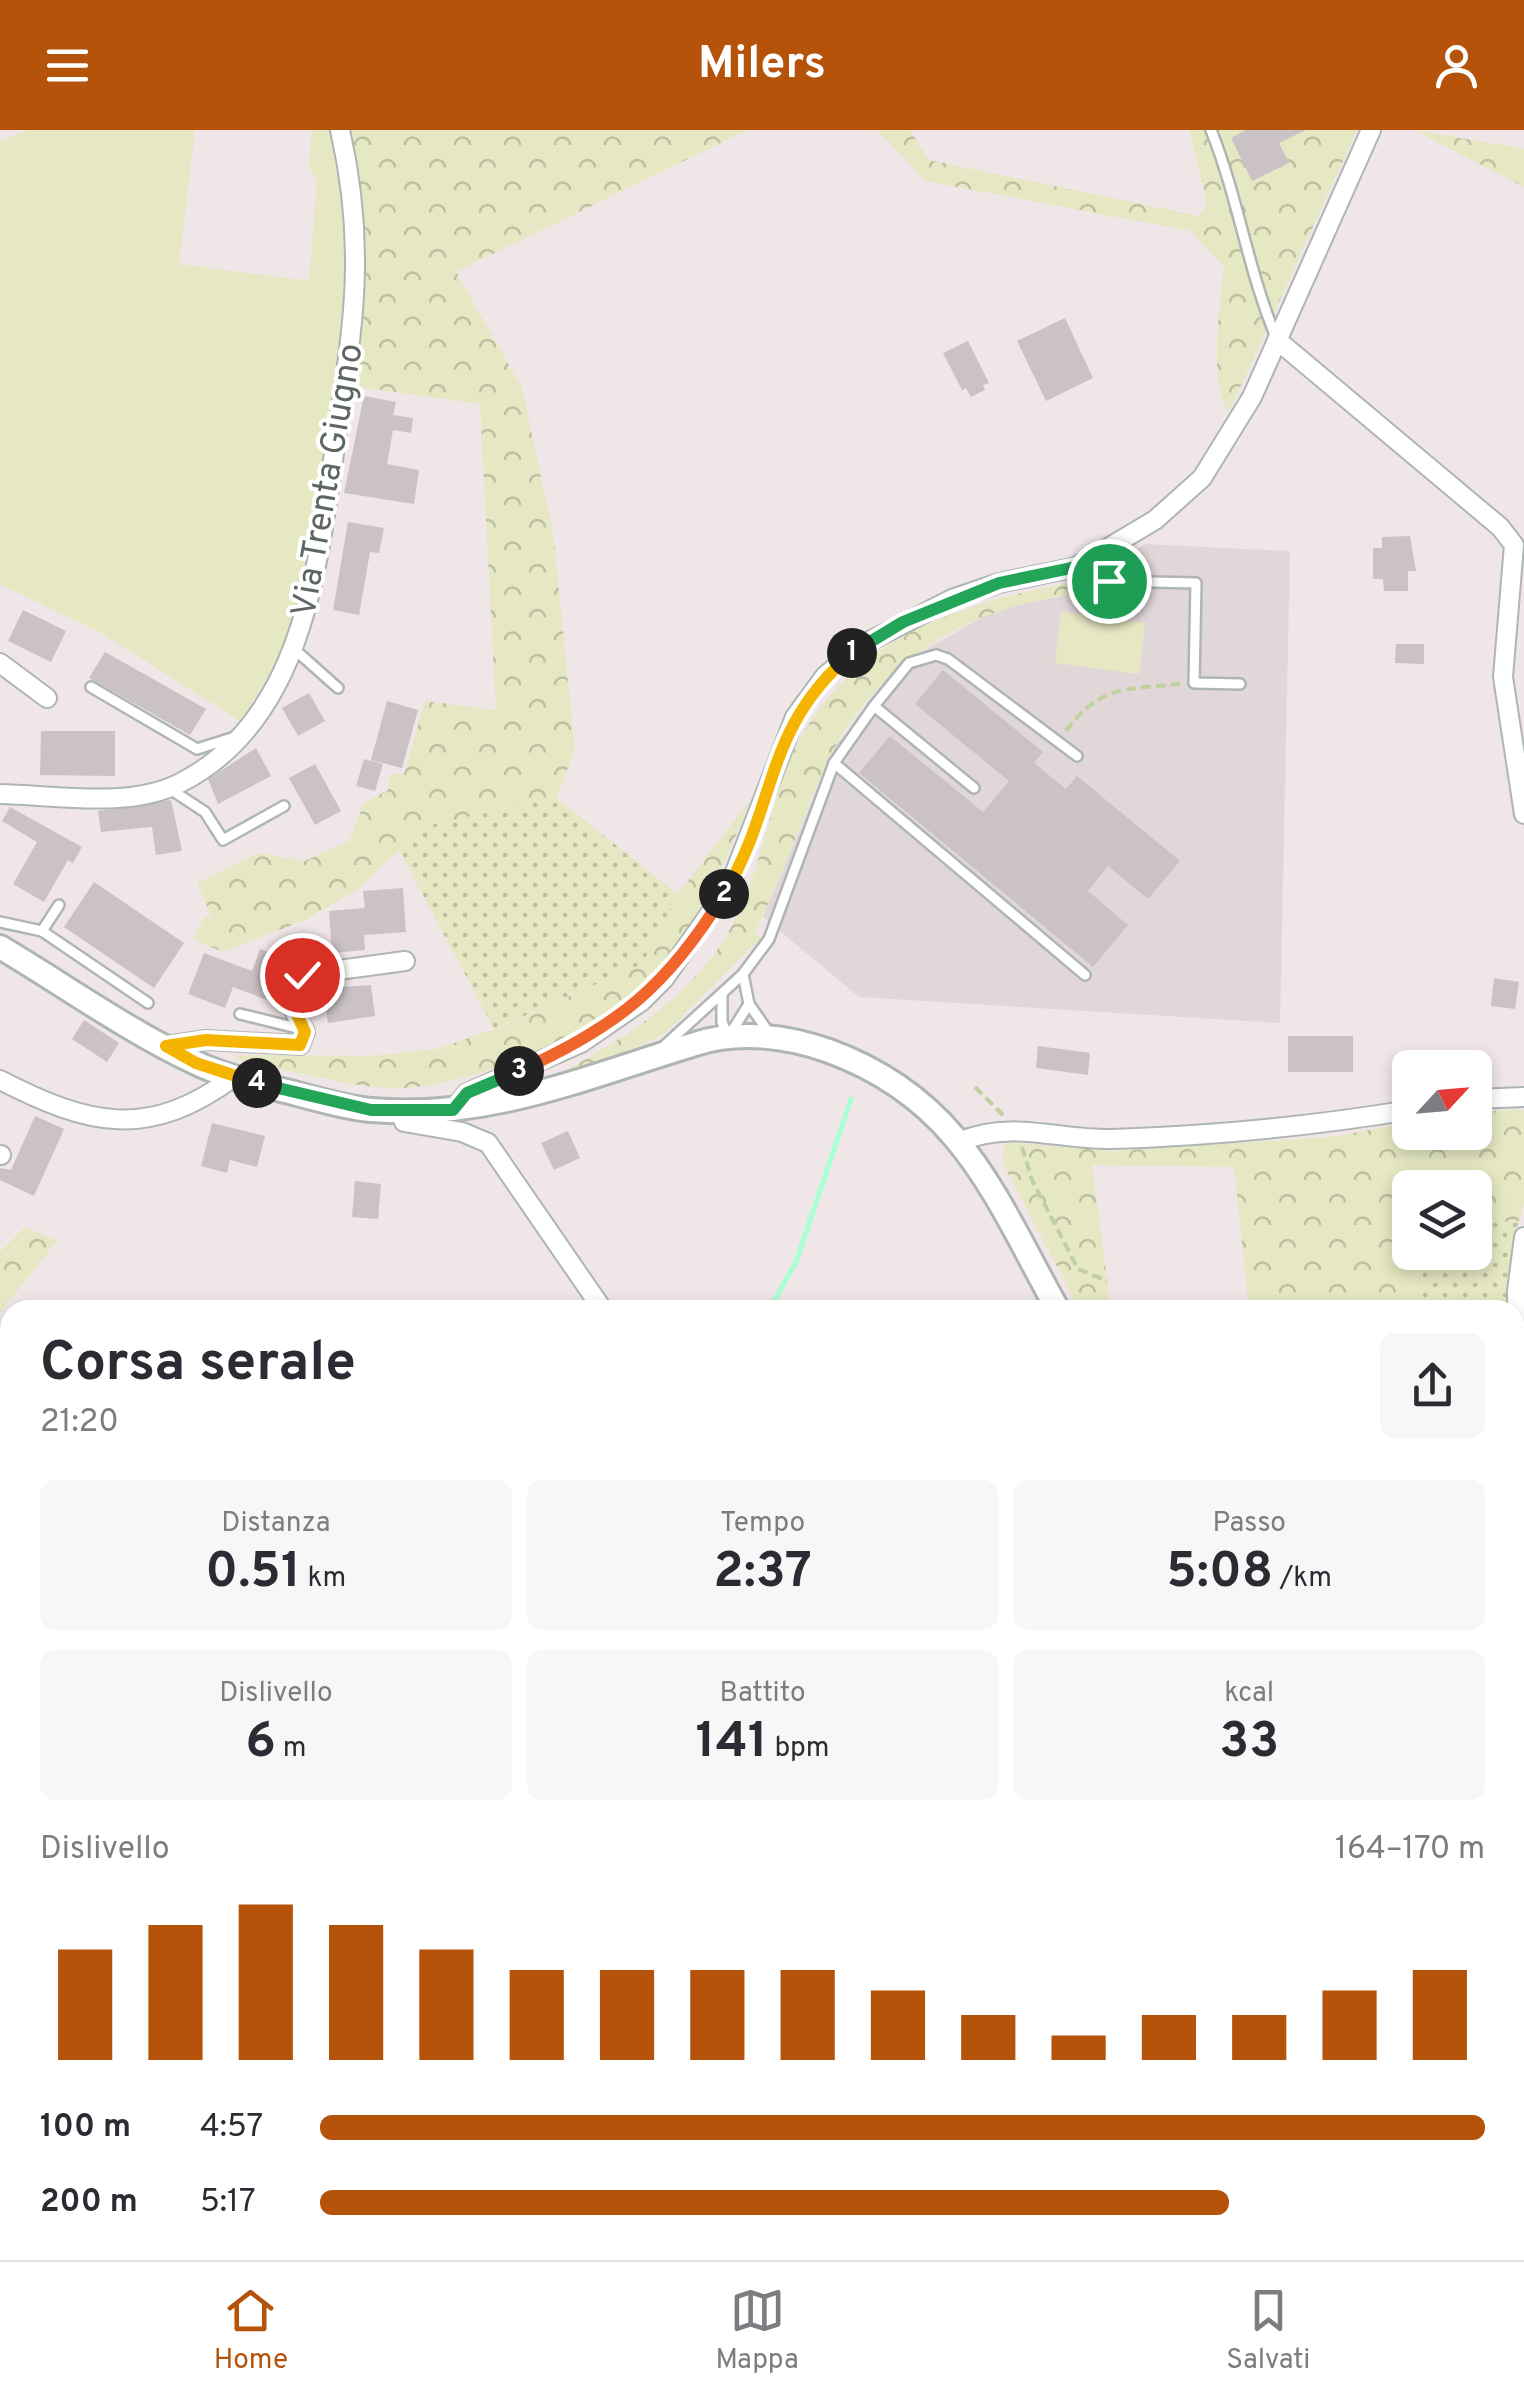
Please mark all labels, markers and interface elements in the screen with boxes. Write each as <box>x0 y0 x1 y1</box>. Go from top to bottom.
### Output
text: Milers <box>698 37 826 94</box>
icon: menu <box>40 38 95 93</box>
icon: person <box>1429 38 1484 93</box>
street label: Via Trenta Giugno <box>283 340 375 621</box>
pin <box>1067 539 1152 624</box>
icon: arrive <box>1082 554 1137 609</box>
pin: 1 <box>827 628 877 678</box>
text: 1 <box>846 635 858 671</box>
pin: 2 <box>699 869 749 919</box>
text: 2 <box>715 876 733 912</box>
pin <box>260 933 345 1018</box>
icon: check <box>275 948 330 1003</box>
pin: 3 <box>494 1046 544 1096</box>
north arrow <box>1392 1050 1492 1150</box>
map controls <box>1392 1050 1492 1270</box>
text: 3 <box>511 1053 527 1089</box>
pin: 4 <box>232 1058 282 1108</box>
text: 4 <box>248 1065 266 1101</box>
button: layers <box>1392 1170 1492 1270</box>
text: Corsa serale <box>40 1330 356 1400</box>
button: share <box>1380 1333 1485 1438</box>
text: 21:20 <box>40 1403 119 1443</box>
text: Distanza <box>221 1506 330 1542</box>
text: Tempo <box>720 1506 805 1542</box>
text: Passo <box>1212 1506 1286 1542</box>
text: 0.51 <box>205 1542 301 1605</box>
text: 2:37 <box>713 1542 812 1605</box>
text: 5:08 <box>1166 1542 1273 1605</box>
text: km <box>301 1561 346 1597</box>
text: /km <box>1273 1561 1332 1597</box>
text: Dislivello <box>219 1676 333 1712</box>
text: Battito <box>719 1676 806 1712</box>
text: kcal <box>1224 1676 1274 1712</box>
text: 6 <box>245 1712 276 1775</box>
text: 141 <box>696 1712 768 1775</box>
text: 33 <box>1219 1712 1279 1775</box>
text: m <box>276 1731 306 1767</box>
text: bpm <box>768 1731 829 1767</box>
text: Dislivello <box>40 1830 170 1870</box>
text: 164–170 m <box>1335 1830 1485 1870</box>
text: 100 m <box>40 2108 131 2148</box>
text: 4:57 <box>200 2108 263 2148</box>
text: 200 m <box>40 2183 138 2223</box>
text: 5:17 <box>200 2183 256 2223</box>
tab: Home <box>214 2283 288 2379</box>
tab: Mappa <box>715 2283 799 2379</box>
tab: Salvati <box>1226 2283 1310 2379</box>

